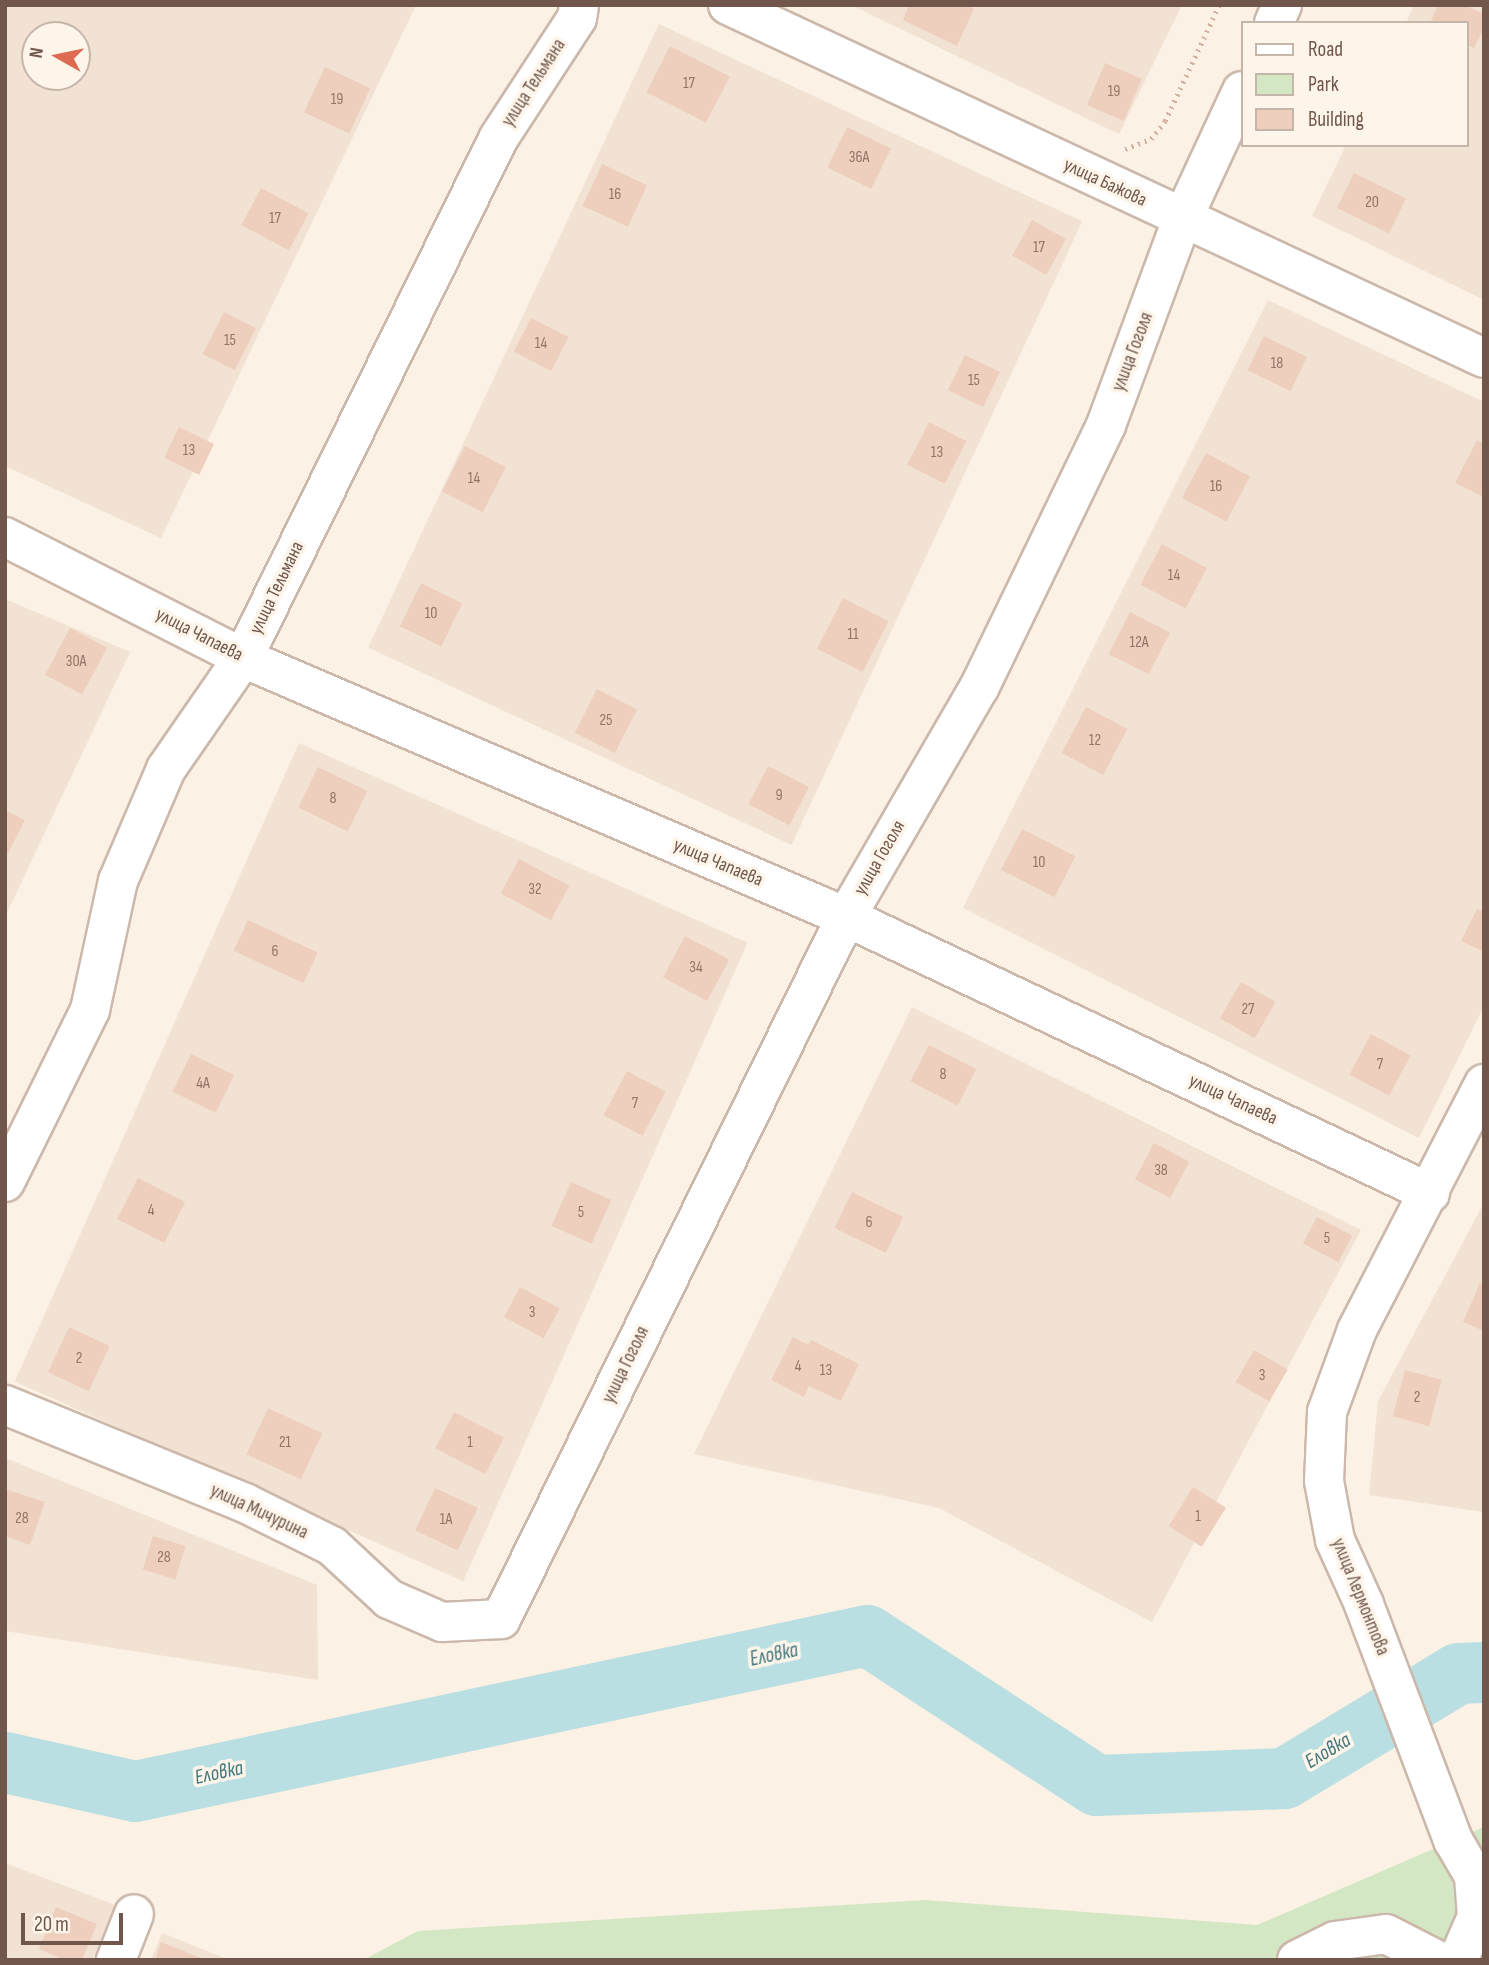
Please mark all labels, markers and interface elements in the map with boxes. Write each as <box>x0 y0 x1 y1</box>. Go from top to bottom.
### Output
north arrow <box>21 21 91 91</box>
legend <box>1240 21 1468 147</box>
street label: улица Тельмана <box>497 35 571 131</box>
text: Road <box>1308 37 1343 62</box>
text: N <box>25 46 49 60</box>
text: Park <box>1308 72 1339 97</box>
house number: 17 <box>683 74 695 94</box>
house number: 19 <box>1108 82 1120 102</box>
house number: 19 <box>331 90 343 110</box>
text: Building <box>1308 107 1364 132</box>
house number: 36А <box>849 148 869 168</box>
street label: улица Бажова <box>1060 154 1150 212</box>
house number: 16 <box>609 185 621 205</box>
house number: 20 <box>1365 193 1379 213</box>
house number: 17 <box>269 209 281 229</box>
house number: 17 <box>1033 238 1045 258</box>
street label: улица Гоголя <box>1108 309 1158 395</box>
house number: 15 <box>224 331 236 351</box>
house number: 14 <box>535 334 547 354</box>
house number: 18 <box>1271 354 1283 374</box>
house number: 15 <box>968 371 980 391</box>
house number: 13 <box>183 441 195 461</box>
house number: 13 <box>931 443 943 463</box>
house number: 14 <box>468 469 480 489</box>
house number: 16 <box>1210 477 1222 497</box>
street label: улица Тельмана <box>245 538 309 638</box>
house number: 14 <box>1168 566 1180 586</box>
street label: улица Чапаева <box>152 603 246 667</box>
house number: 10 <box>425 604 437 624</box>
house number: 11 <box>847 625 859 645</box>
house number: 12А <box>1129 633 1149 653</box>
house number: 30А <box>66 652 86 672</box>
house number: 25 <box>599 711 613 731</box>
house number: 12 <box>1089 731 1101 751</box>
house number: 9 <box>775 786 783 806</box>
house number: 8 <box>329 789 337 809</box>
street label: улица Гоголя <box>849 817 911 899</box>
street label: улица Чапаева <box>670 834 766 892</box>
house number: 10 <box>1033 853 1045 873</box>
house number: 32 <box>528 880 542 900</box>
house number: 6 <box>271 942 279 962</box>
house number: 34 <box>689 958 703 978</box>
house number: 27 <box>1241 1000 1255 1020</box>
house number: 7 <box>1377 1055 1383 1075</box>
house number: 8 <box>939 1065 947 1085</box>
street label: улица Чапаева <box>1185 1070 1281 1130</box>
house number: 4А <box>196 1074 210 1094</box>
house number: 7 <box>632 1094 638 1114</box>
house number: 38 <box>1154 1161 1168 1181</box>
house number: 4 <box>148 1201 154 1221</box>
house number: 5 <box>578 1203 584 1223</box>
house number: 6 <box>865 1213 873 1233</box>
house number: 5 <box>1324 1229 1330 1249</box>
house number: 3 <box>529 1303 535 1323</box>
street label: улица Гоголя <box>598 1323 654 1407</box>
house number: 2 <box>76 1349 82 1369</box>
house number: 4 <box>795 1357 801 1377</box>
house number: 13 <box>820 1361 832 1381</box>
house number: 3 <box>1259 1366 1265 1386</box>
house number: 2 <box>1414 1388 1420 1408</box>
house number: 21 <box>279 1433 291 1453</box>
house number: 1 <box>467 1433 473 1453</box>
street label: улица Мичурина <box>206 1479 312 1545</box>
house number: 1 <box>1195 1507 1201 1527</box>
house number: 28 <box>15 1509 29 1529</box>
house number: 1А <box>440 1510 452 1530</box>
street label: улица Лермонтова <box>1326 1535 1394 1659</box>
house number: 28 <box>157 1548 171 1568</box>
water label: Еловка <box>747 1638 801 1672</box>
water label: Еловка <box>1301 1728 1355 1774</box>
water label: Еловка <box>192 1756 246 1790</box>
scale bar <box>24 1898 126 1942</box>
text: 20 m <box>34 1912 69 1937</box>

